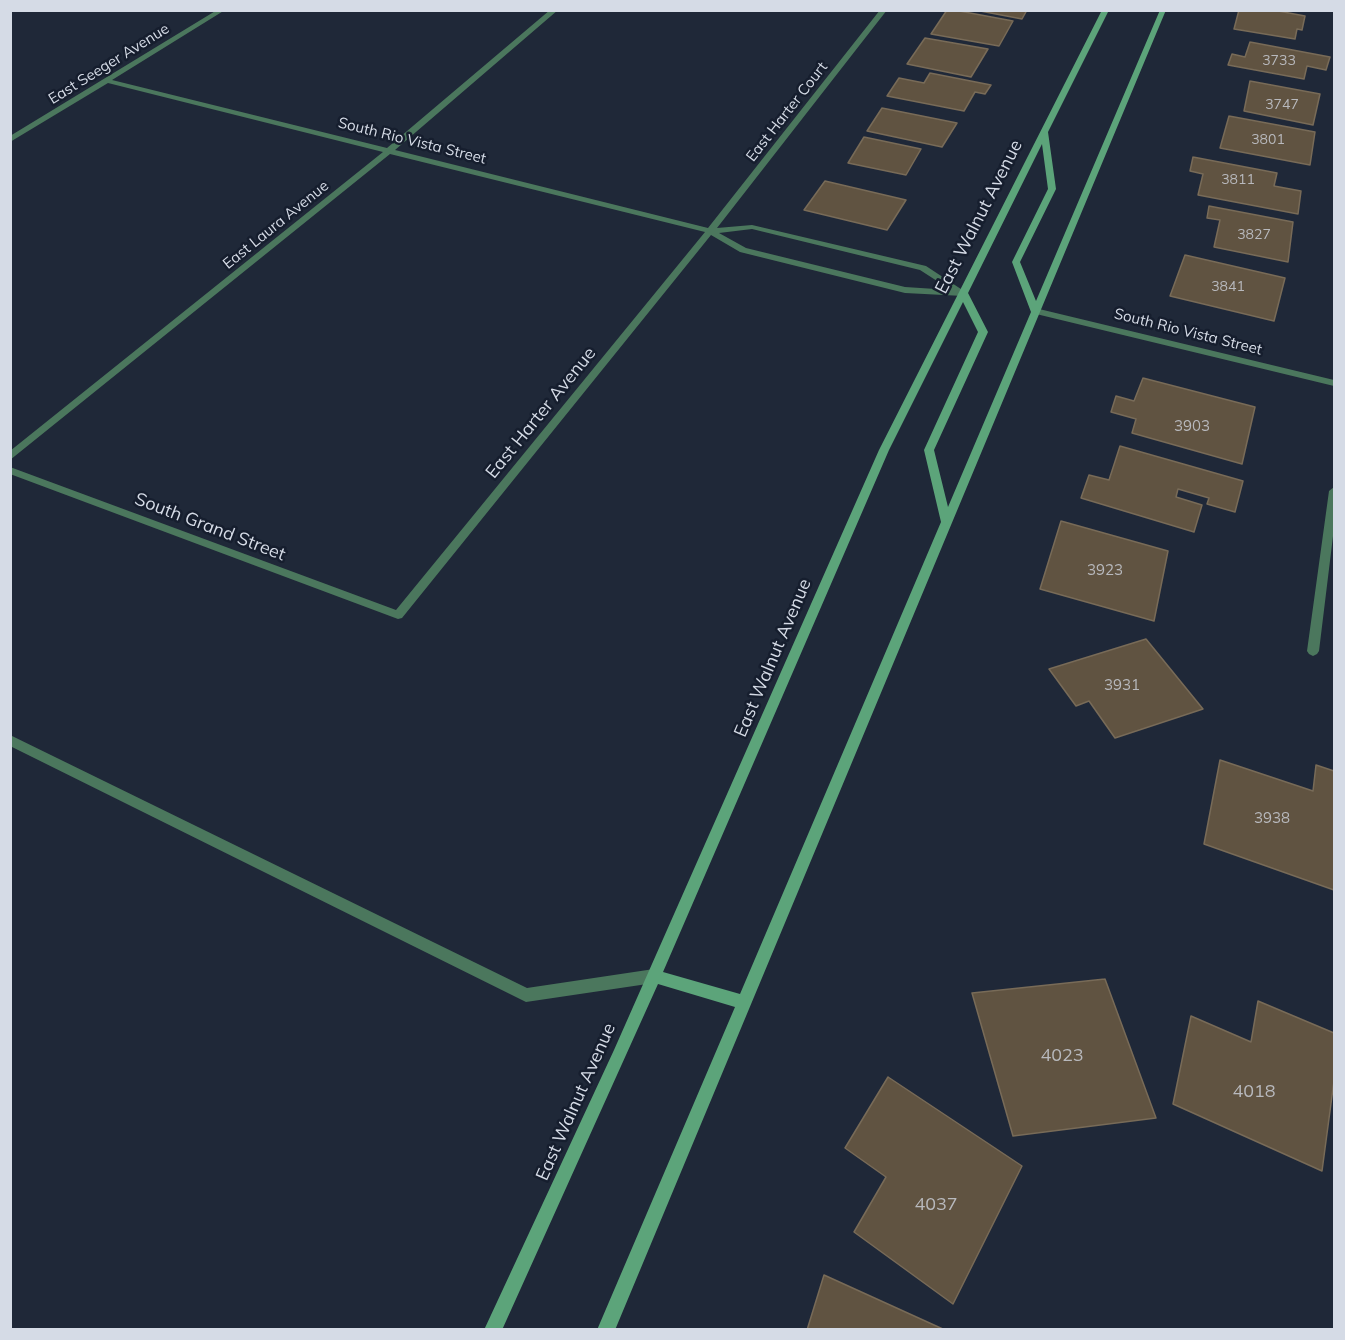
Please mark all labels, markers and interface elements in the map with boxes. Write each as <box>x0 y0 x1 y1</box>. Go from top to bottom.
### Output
street label: East Seeger Avenue <box>45 20 173 108</box>
house number: 3733 <box>1262 53 1296 69</box>
street label: East Harter Court <box>743 59 831 165</box>
house number: 3747 <box>1265 97 1299 113</box>
street label: South Rio Vista Street <box>336 114 488 168</box>
house number: 3801 <box>1251 132 1285 148</box>
street label: East Walnut Avenue <box>931 136 1027 298</box>
house number: 3811 <box>1221 172 1255 188</box>
street label: East Laura Avenue <box>220 177 332 273</box>
house number: 3827 <box>1237 227 1271 243</box>
house number: 3841 <box>1211 279 1245 295</box>
street label: South Rio Vista Street <box>1112 305 1264 359</box>
street label: East Harter Avenue <box>481 343 601 483</box>
house number: 3903 <box>1174 417 1210 435</box>
street label: South Grand Street <box>132 488 288 566</box>
house number: 3923 <box>1087 561 1123 579</box>
street label: East Walnut Avenue <box>730 576 816 740</box>
house number: 3931 <box>1104 676 1140 694</box>
house number: 3938 <box>1254 809 1290 827</box>
street label: East Walnut Avenue <box>532 1020 620 1184</box>
house number: 4023 <box>1040 1045 1084 1067</box>
house number: 4018 <box>1232 1081 1276 1103</box>
house number: 4037 <box>914 1194 958 1216</box>

